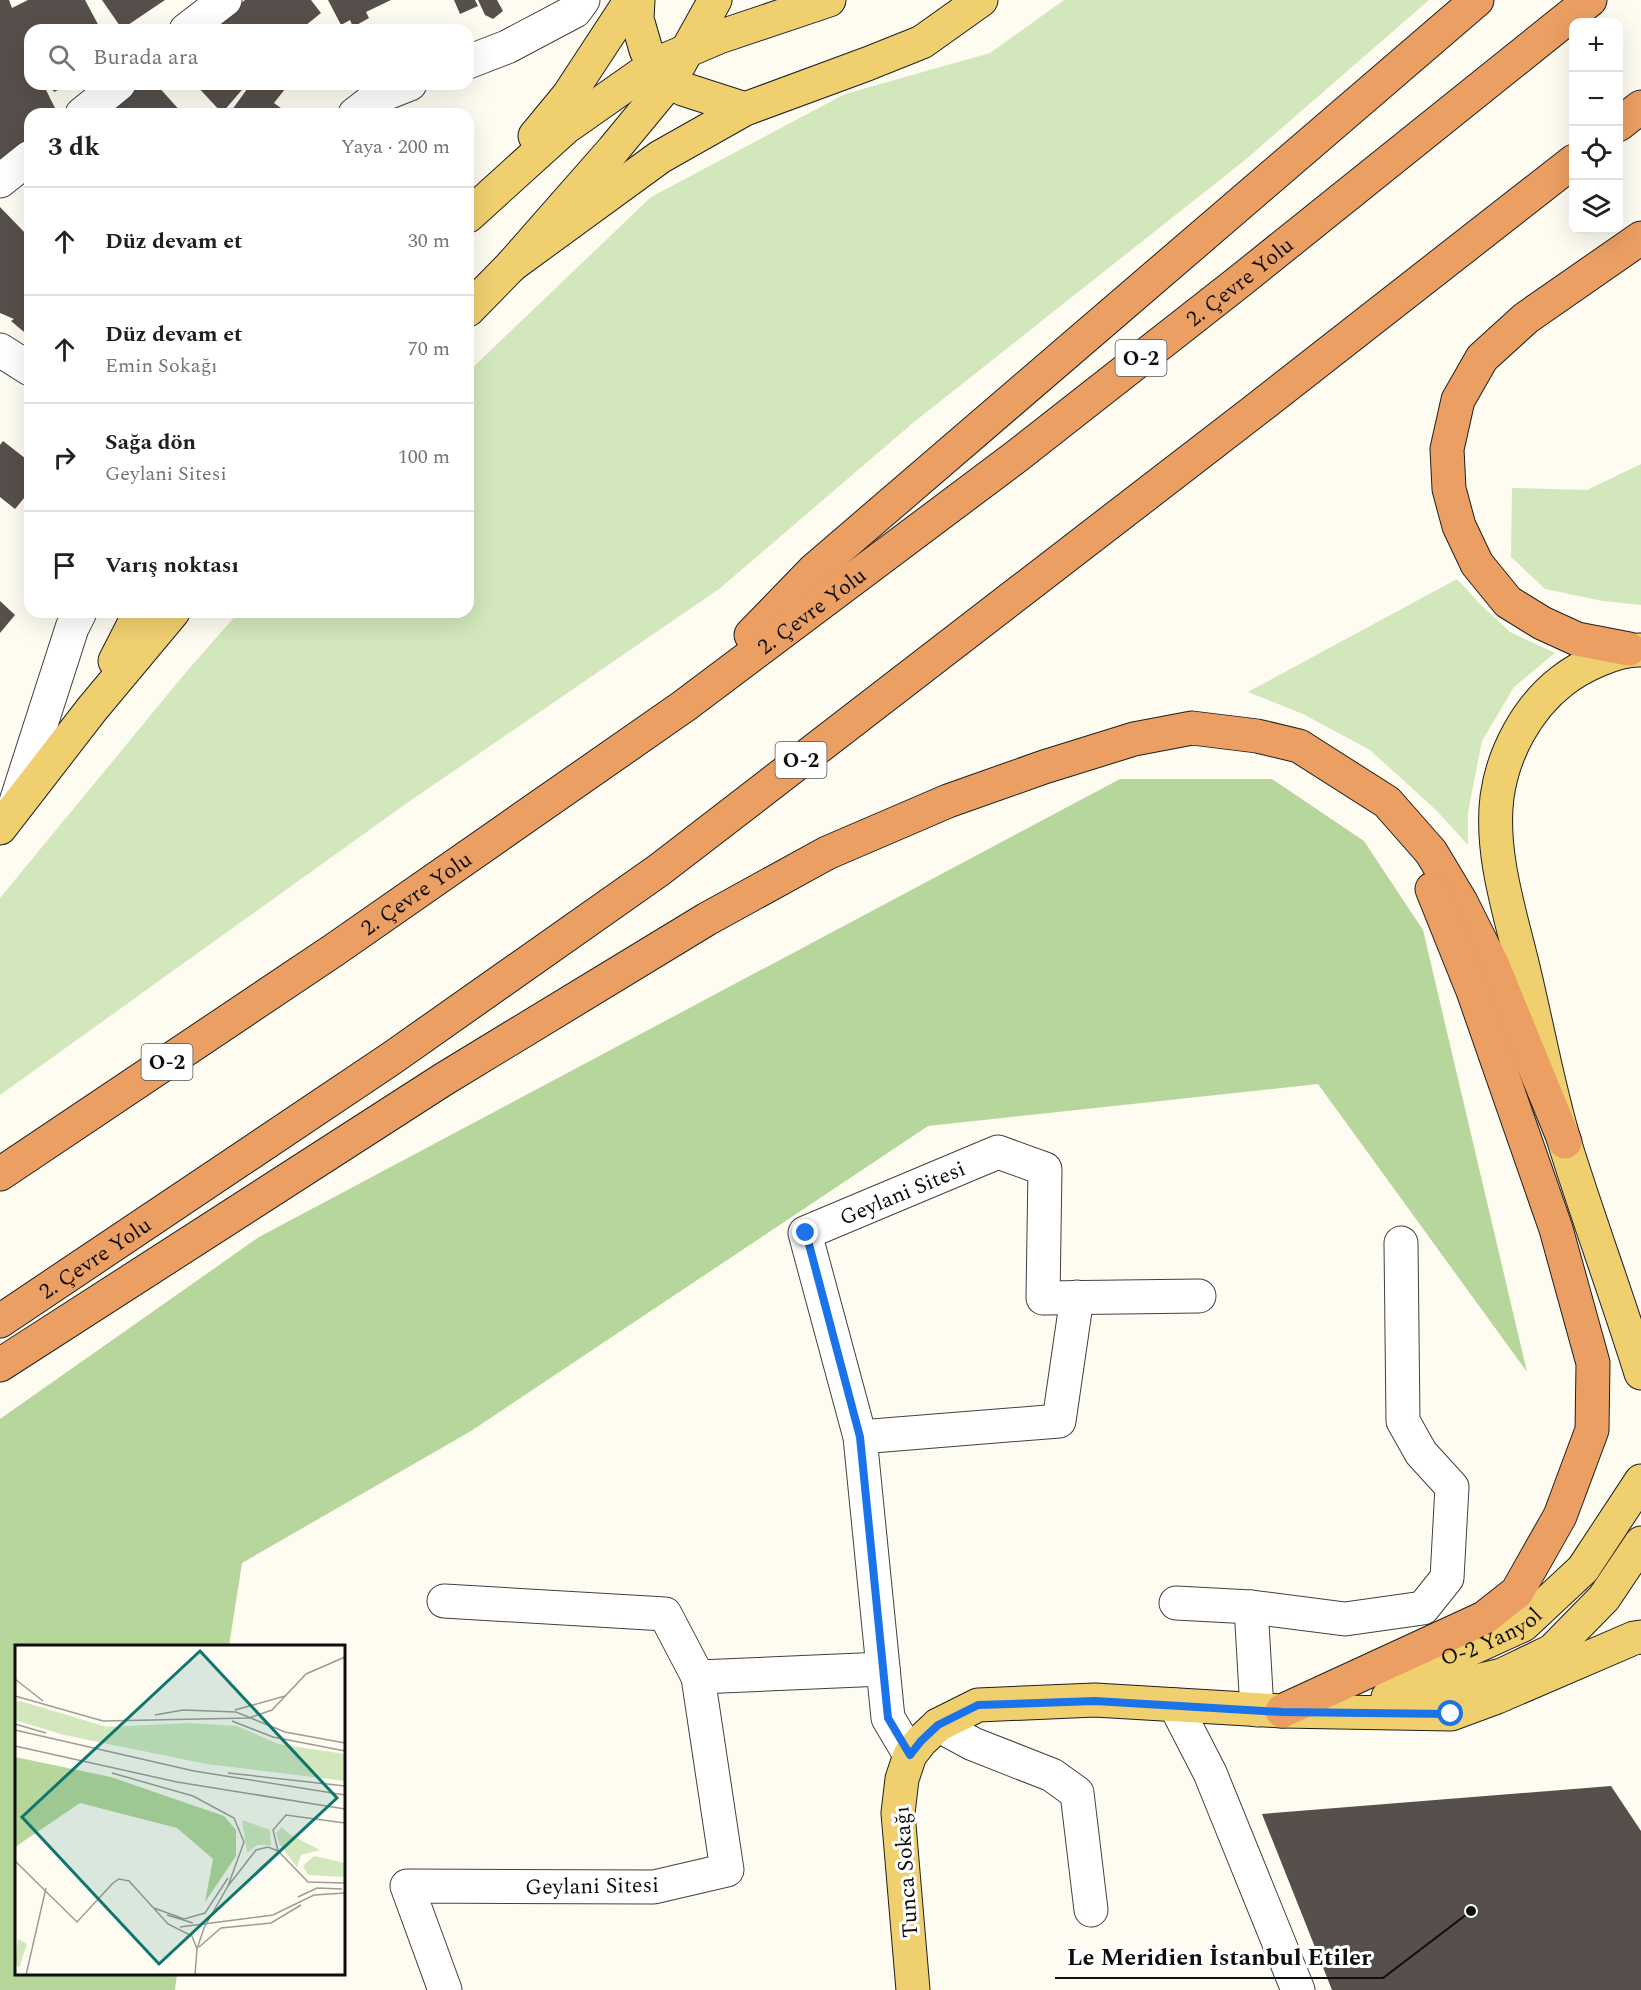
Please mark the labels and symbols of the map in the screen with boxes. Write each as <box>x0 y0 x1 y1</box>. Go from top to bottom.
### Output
street label: 2. Çevre Yolu <box>1179 229 1301 335</box>
road number: O-2 <box>1116 340 1166 376</box>
street label: 2. Çevre Yolu <box>751 560 874 664</box>
road number: O-2 <box>776 742 826 778</box>
street label: 2. Çevre Yolu <box>354 844 479 945</box>
road number: O-2 <box>142 1044 192 1080</box>
street label: Geylani Sitesi <box>835 1153 971 1235</box>
street label: 2. Çevre Yolu <box>33 1209 158 1308</box>
route end <box>792 1219 818 1245</box>
street label: O-2 Yanyol <box>1437 1600 1550 1675</box>
inset map <box>15 1645 345 1975</box>
route start <box>1437 1700 1463 1726</box>
street label: Tunca Sokağı <box>885 1805 928 1939</box>
street label: Geylani Sitesi <box>525 1869 659 1904</box>
callout: Le Meridien İstanbul Etiler <box>1055 1936 1383 1978</box>
text: Le Meridien İstanbul Etiler <box>1067 1940 1372 1976</box>

